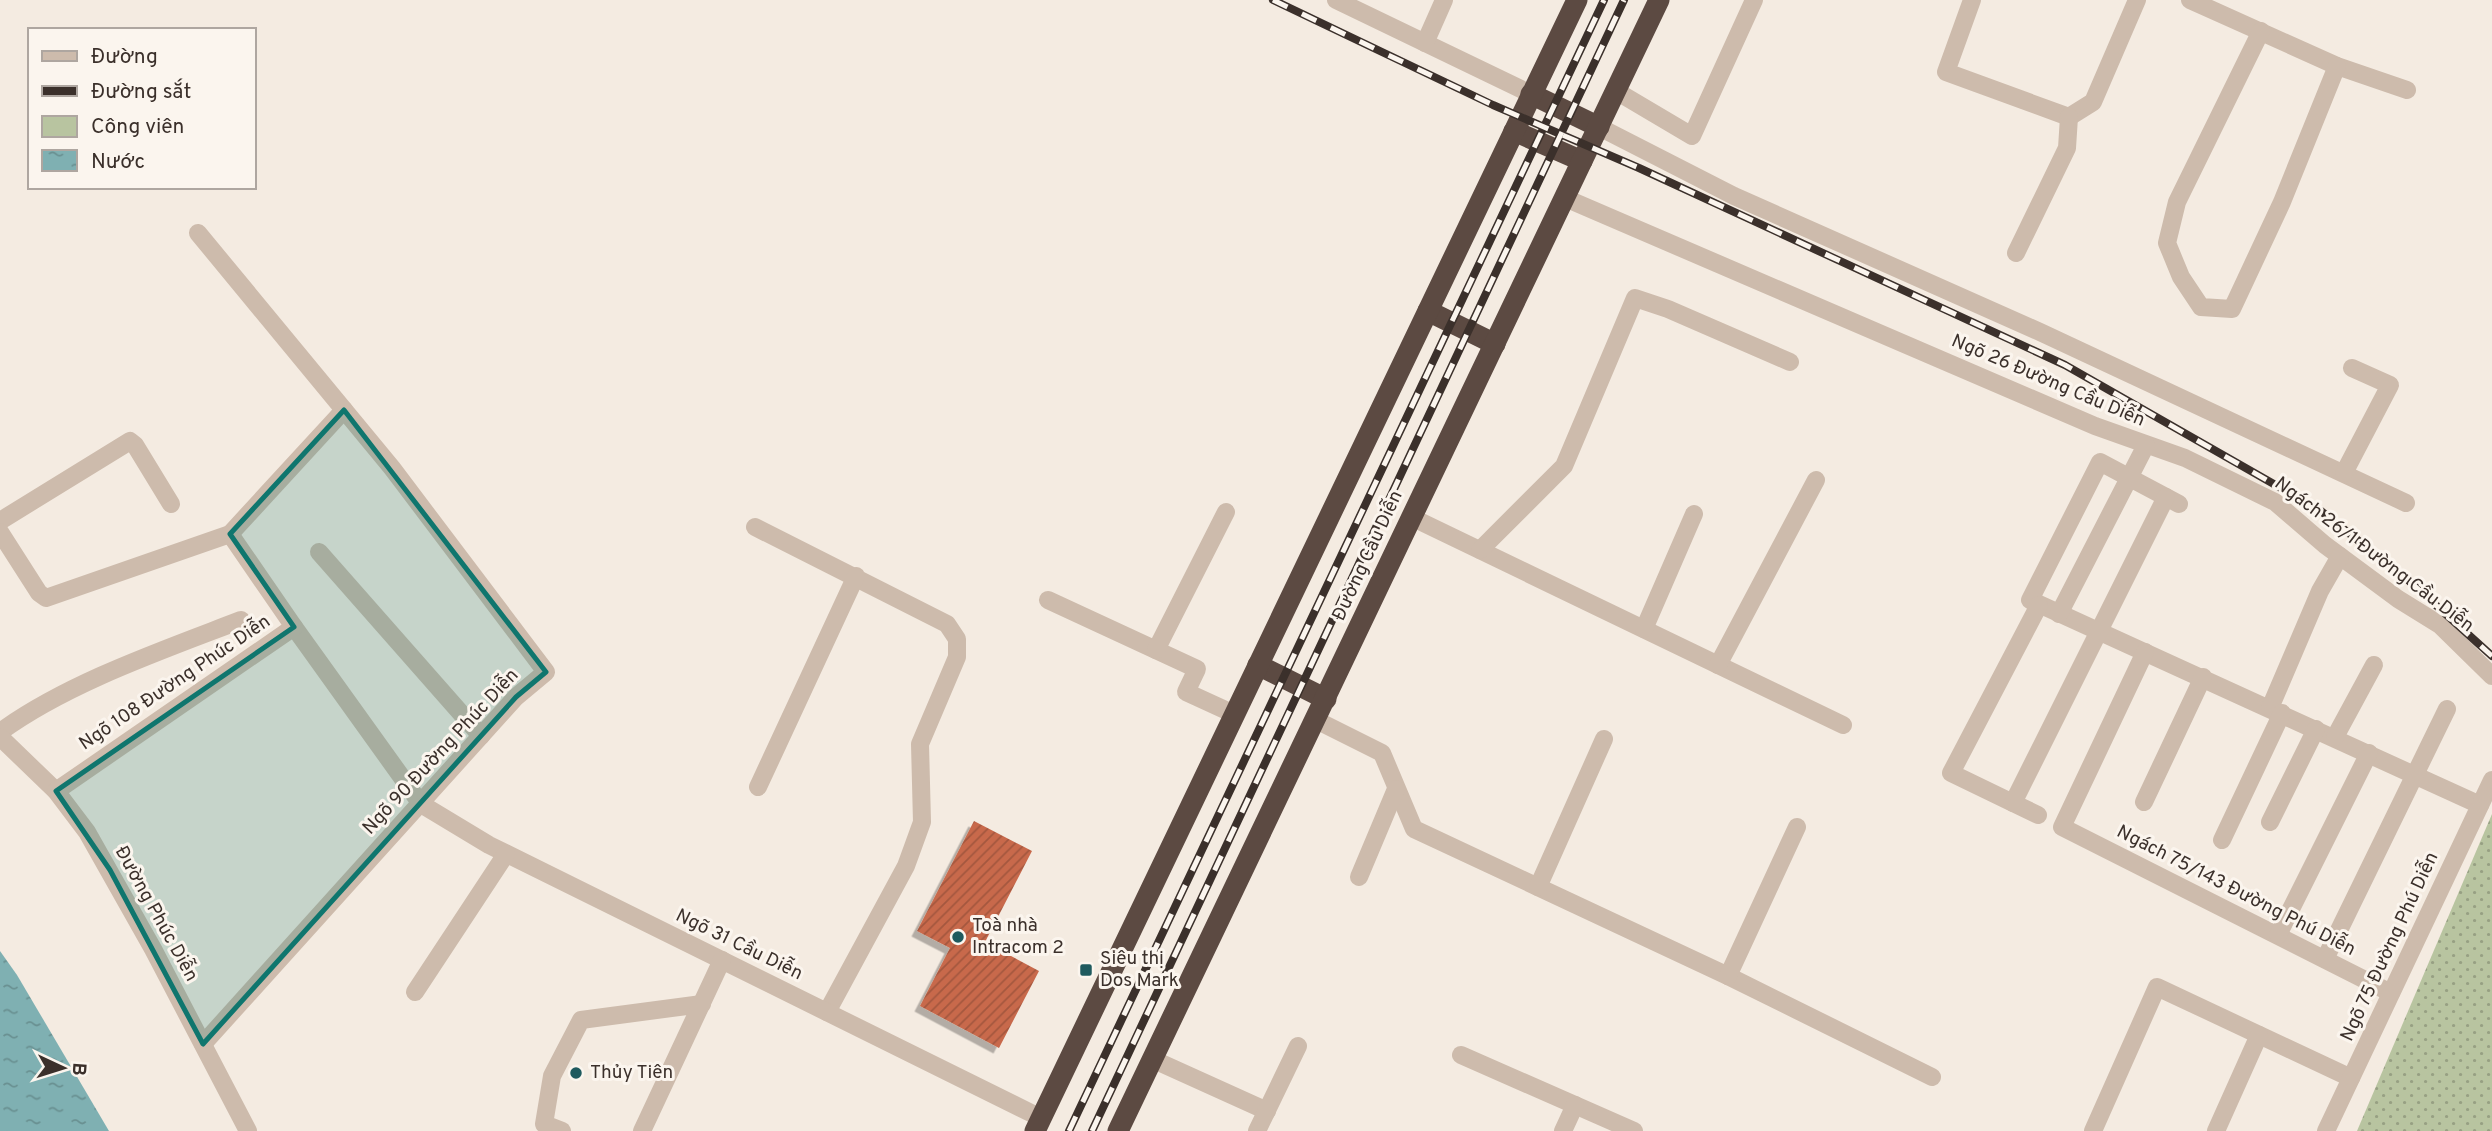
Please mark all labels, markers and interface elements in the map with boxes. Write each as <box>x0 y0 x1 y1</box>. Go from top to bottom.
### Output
legend <box>28 28 256 189</box>
text: Đường <box>91 44 158 71</box>
text: Đường sắt <box>91 78 191 106</box>
text: Công viên <box>91 114 184 141</box>
text: Nước <box>91 149 145 176</box>
street label: Ngõ 26 Đường Cầu Diễn <box>1948 328 2149 433</box>
street label: Ngách 26/1 Đường Cầu Diễn <box>2269 471 2479 638</box>
street label: Đường Cầu Diễn <box>1326 487 1409 625</box>
street label: Ngõ 108 Đường Phúc Diễn <box>74 609 275 756</box>
street label: Ngõ 90 Đường Phúc Diễn <box>357 663 524 840</box>
street label: Ngách 75/143 Đường Phú Diễn <box>2112 819 2360 962</box>
street label: Đường Phúc Diễn <box>109 842 204 986</box>
street label: Ngõ 75 Đường Phú Diễn <box>2335 848 2444 1046</box>
street label: Ngõ 31 Cầu Diễn <box>671 903 807 986</box>
place label: Toà nhà Intracom 2 <box>972 914 1064 960</box>
marker: Toà nhà Intracom 2 <box>950 929 966 945</box>
place label: Siêu thị Dos Mark <box>1100 947 1179 993</box>
marker: Siêu thị Dos Mark <box>1078 962 1094 978</box>
north arrow <box>28 1033 98 1103</box>
place label: Thủy Tiên <box>590 1061 673 1085</box>
text: B <box>66 1062 90 1076</box>
marker: Thủy Tiên <box>568 1065 584 1081</box>

